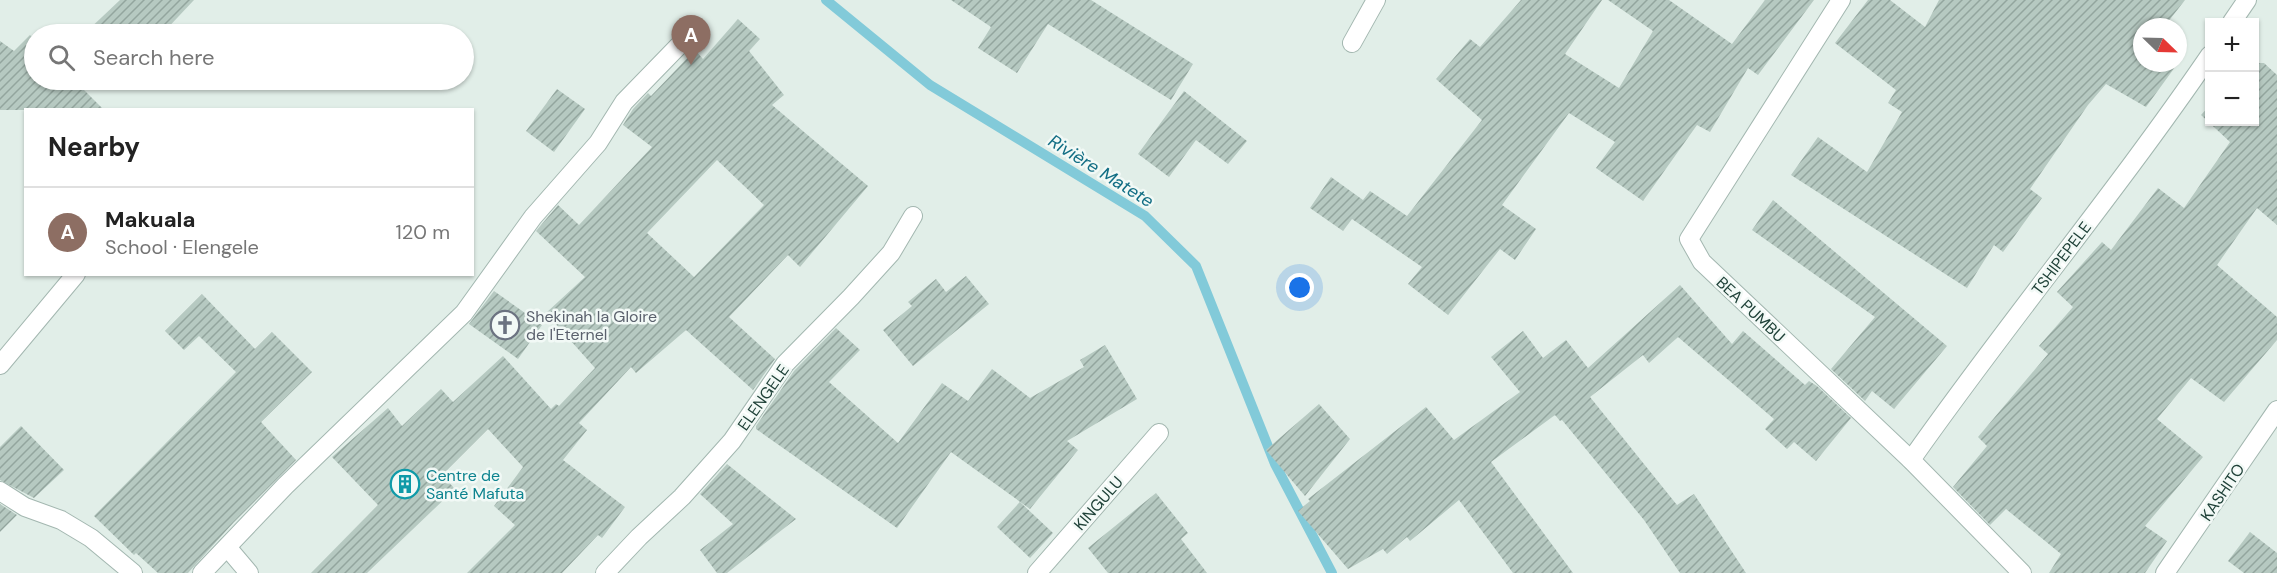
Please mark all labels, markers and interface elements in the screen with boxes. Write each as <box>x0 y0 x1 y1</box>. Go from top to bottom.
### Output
pin: A <box>672 16 710 65</box>
north arrow <box>2133 18 2187 72</box>
map controls <box>2205 18 2259 126</box>
button: + <box>2205 18 2259 72</box>
search box <box>24 24 474 90</box>
icon: search <box>45 41 78 74</box>
text: Search here <box>93 43 214 72</box>
button: − <box>2205 72 2259 126</box>
water label: Rivière Matete <box>1044 129 1158 213</box>
text: Nearby <box>48 130 140 164</box>
text: Makuala <box>105 205 195 234</box>
street label: TSHIPEPELE <box>2027 217 2096 299</box>
text: A <box>60 219 75 245</box>
text: 120 m <box>396 219 450 245</box>
text: School · Elengele <box>105 234 259 260</box>
street label: BEA PUMBU <box>1712 272 1790 347</box>
your location <box>1285 273 1314 302</box>
place label: Shekinah la Gloire de l'Eternel <box>526 306 657 345</box>
church icon: Shekinah la Gloire de l'Eternel <box>489 309 521 341</box>
street label: ELENGELE <box>733 360 794 435</box>
street label: KASHITO <box>2196 460 2249 525</box>
place label: Centre de Santé Mafuta <box>426 465 524 504</box>
building icon: Centre de Santé Mafuta <box>389 468 421 500</box>
street label: KINGULU <box>1069 472 1128 535</box>

